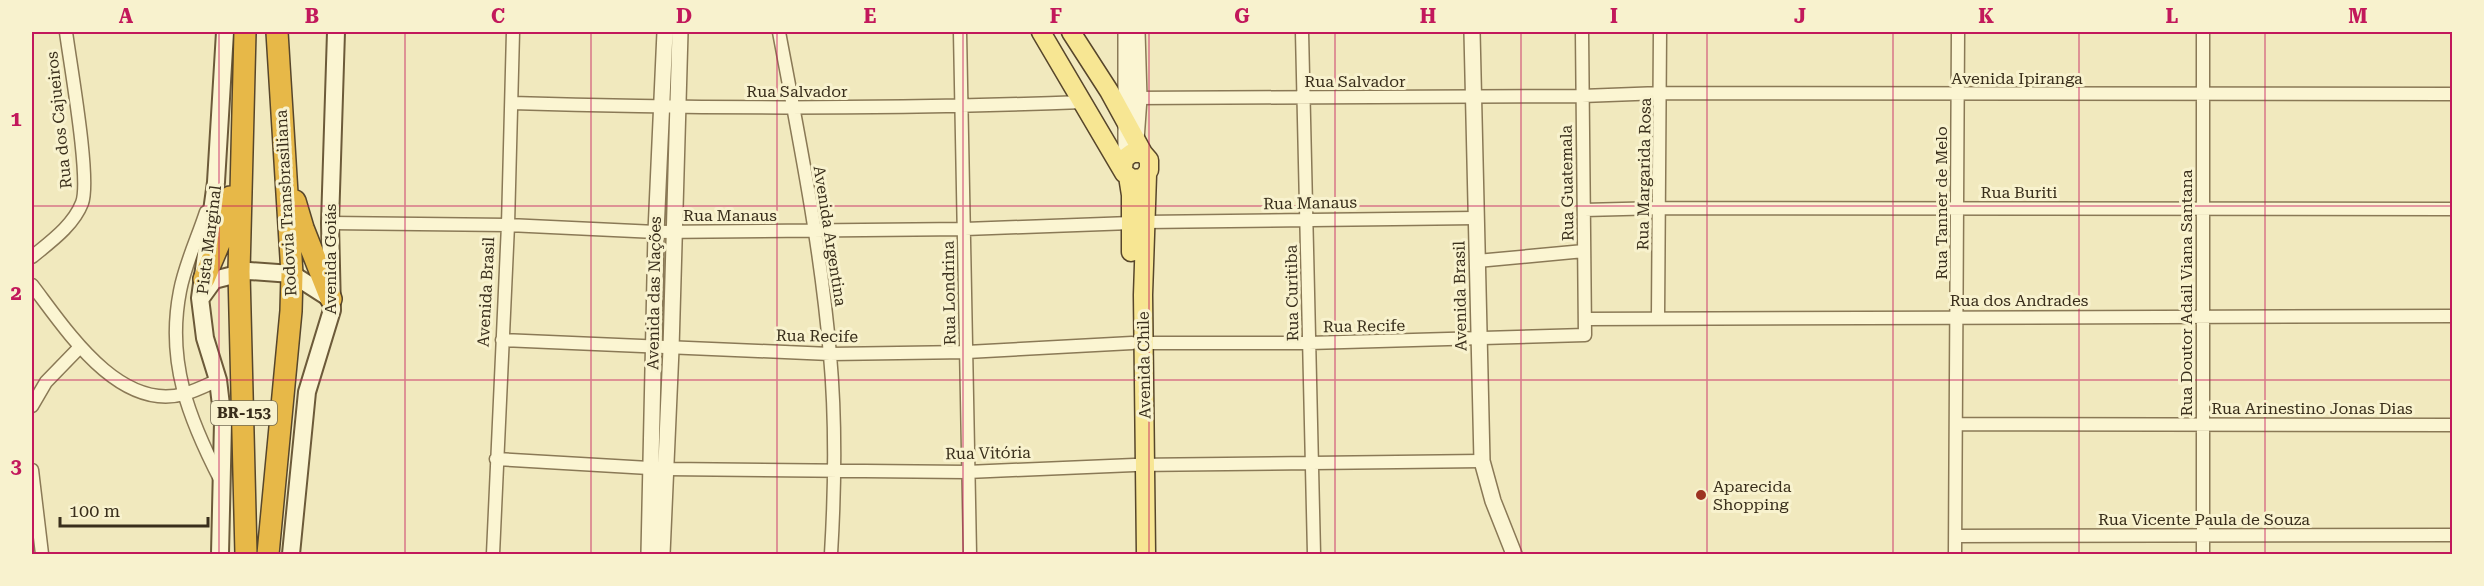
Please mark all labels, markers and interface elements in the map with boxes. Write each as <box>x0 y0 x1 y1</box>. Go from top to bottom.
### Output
text: A <box>119 4 134 28</box>
text: B <box>305 4 319 28</box>
text: C <box>491 4 505 28</box>
text: D <box>676 4 692 28</box>
text: E <box>864 4 877 28</box>
text: F <box>1050 4 1062 28</box>
text: G <box>1234 4 1250 28</box>
text: H <box>1420 4 1436 28</box>
text: I <box>1610 4 1618 28</box>
text: J <box>1794 4 1806 28</box>
text: K <box>1978 4 1994 28</box>
text: L <box>2166 4 2179 28</box>
text: M <box>2348 4 2368 28</box>
street label: Rua dos Cajueiros <box>42 50 76 190</box>
street label: Avenida Ipiranga <box>1951 69 2083 88</box>
street label: Rua Salvador <box>1304 72 1406 91</box>
street label: Rua Salvador <box>746 82 848 101</box>
street label: Rua Margarida Rosa <box>1633 97 1655 250</box>
text: 1 <box>10 107 22 131</box>
street label: Rodovia Transbrasiliana <box>272 109 300 297</box>
street label: Rua Guatemala <box>1556 124 1578 241</box>
street label: Rua Tanner de Melo <box>1932 126 1951 280</box>
street label: Avenida Argentina <box>809 164 851 308</box>
street label: Rua Doutor Adail Viana Santana <box>2177 169 2196 416</box>
street label: Rua Buriti <box>1981 183 2057 202</box>
street label: Pista Marginal <box>193 184 225 296</box>
street label: Rua Manaus <box>1263 193 1357 213</box>
street label: Avenida Goiás <box>321 203 340 314</box>
street label: Rua Manaus <box>683 206 777 225</box>
street label: Avenida das Nações <box>643 216 665 370</box>
street label: Avenida Brasil <box>474 236 498 348</box>
street label: Rua Londrina <box>939 240 959 345</box>
street label: Avenida Brasil <box>1450 241 1470 351</box>
street label: Rua Curitiba <box>1282 244 1302 341</box>
text: 2 <box>10 281 22 305</box>
street label: Rua dos Andrades <box>1950 291 2089 310</box>
street label: Avenida Chile <box>1134 311 1154 419</box>
street label: Rua Recife <box>1323 316 1405 336</box>
street label: Rua Recife <box>776 326 858 346</box>
street label: Rua Arinestino Jonas Dias <box>2211 399 2413 418</box>
road number: BR-153 <box>211 401 277 425</box>
street label: Rua Vitória <box>945 443 1031 463</box>
text: 3 <box>10 454 22 478</box>
place label: Aparecida Shopping <box>1713 477 1792 514</box>
marker: Aparecida Shopping <box>1694 488 1708 502</box>
scale bar <box>60 490 208 528</box>
text: 100 m <box>69 500 120 521</box>
street label: Rua Vicente Paula de Souza <box>2098 510 2310 529</box>

